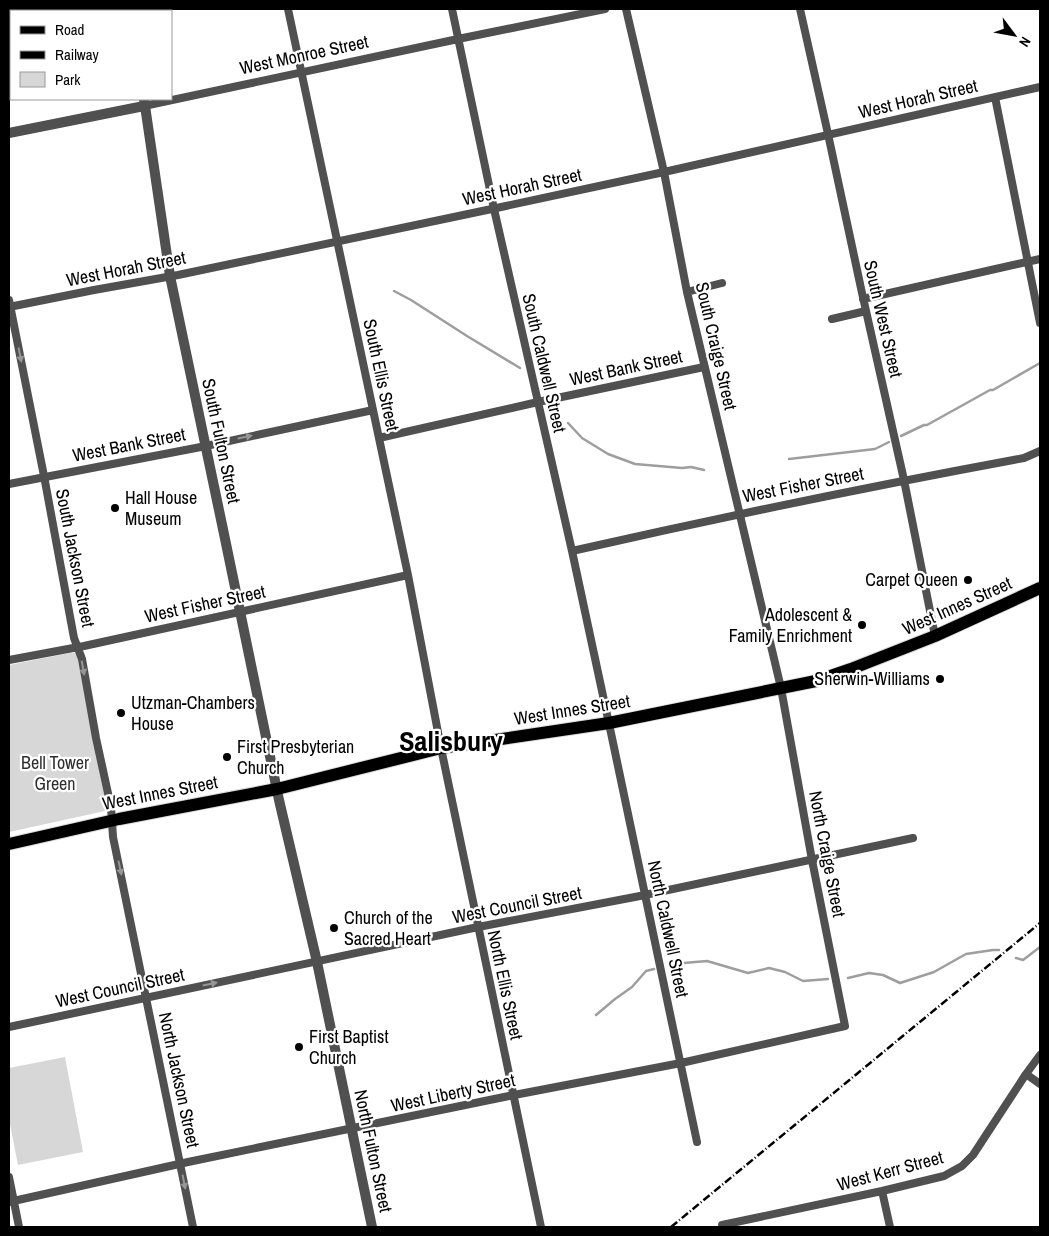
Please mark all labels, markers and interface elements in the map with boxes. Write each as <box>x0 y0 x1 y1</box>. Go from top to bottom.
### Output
legend <box>10 10 172 100</box>
north arrow <box>989 10 1039 60</box>
text: Road <box>55 19 84 40</box>
street label: West Monroe Street <box>237 29 371 80</box>
text: N <box>1015 34 1035 50</box>
text: Railway <box>55 44 100 65</box>
text: Park <box>55 69 81 90</box>
street label: West Horah Street <box>856 73 980 124</box>
street label: West Horah Street <box>460 162 584 211</box>
street label: West Horah Street <box>64 245 188 292</box>
street label: South West Street <box>858 258 909 380</box>
street label: South Craige Street <box>690 280 743 412</box>
street label: South Caldwell Street <box>516 291 573 435</box>
street label: South Ellis Street <box>357 317 406 433</box>
street label: West Bank Street <box>567 343 685 392</box>
one-way arrow <box>16 347 24 363</box>
street label: South Fulton Street <box>196 376 247 506</box>
street label: West Bank Street <box>70 421 188 468</box>
one-way arrow <box>238 433 254 441</box>
street label: West Fisher Street <box>740 461 866 508</box>
place label: Hall House Museum <box>125 485 197 531</box>
street label: South Jackson Street <box>50 487 101 629</box>
marker: Hall House Museum <box>109 502 121 514</box>
place label: Carpet Queen <box>865 567 958 592</box>
street label: West Innes Street <box>898 570 1015 641</box>
marker: Carpet Queen <box>962 574 974 586</box>
street label: West Fisher Street <box>142 579 268 629</box>
place label: Adolescent & Family Enrichment <box>729 602 852 648</box>
marker: Adolescent & Family Enrichment <box>856 619 868 631</box>
one-way arrow <box>80 660 88 676</box>
place label: Sherwin-Williams <box>814 666 930 691</box>
marker: Sherwin-Williams <box>934 673 946 685</box>
street label: West Innes Street <box>512 688 632 731</box>
place label: Utzman-Chambers House <box>131 690 255 736</box>
marker: Utzman-Chambers House <box>115 707 127 719</box>
district label: Salisbury <box>399 722 503 760</box>
place label: First Presbyterian Church <box>237 734 354 780</box>
park label: Bell Tower Green <box>21 750 89 796</box>
marker: First Presbyterian Church <box>221 751 233 763</box>
street label: West Innes Street <box>100 769 220 816</box>
street label: North Craige Street <box>803 789 852 919</box>
street label: North Caldwell Street <box>642 858 695 1000</box>
one-way arrow <box>116 861 124 877</box>
street label: West Council Street <box>450 880 584 929</box>
place label: Church of the Sacred Heart <box>344 905 433 951</box>
marker: Church of the Sacred Heart <box>328 922 340 934</box>
street label: North Ellis Street <box>482 928 529 1042</box>
street label: West Council Street <box>53 962 187 1013</box>
one-way arrow <box>203 980 219 988</box>
street label: North Jackson Street <box>153 1010 206 1150</box>
place label: First Baptist Church <box>309 1024 389 1070</box>
marker: First Baptist Church <box>293 1041 305 1053</box>
street label: West Liberty Street <box>389 1067 517 1118</box>
street label: North Fulton Street <box>348 1087 399 1214</box>
street label: West Kerr Street <box>834 1144 946 1197</box>
one-way arrow <box>181 1174 189 1190</box>

